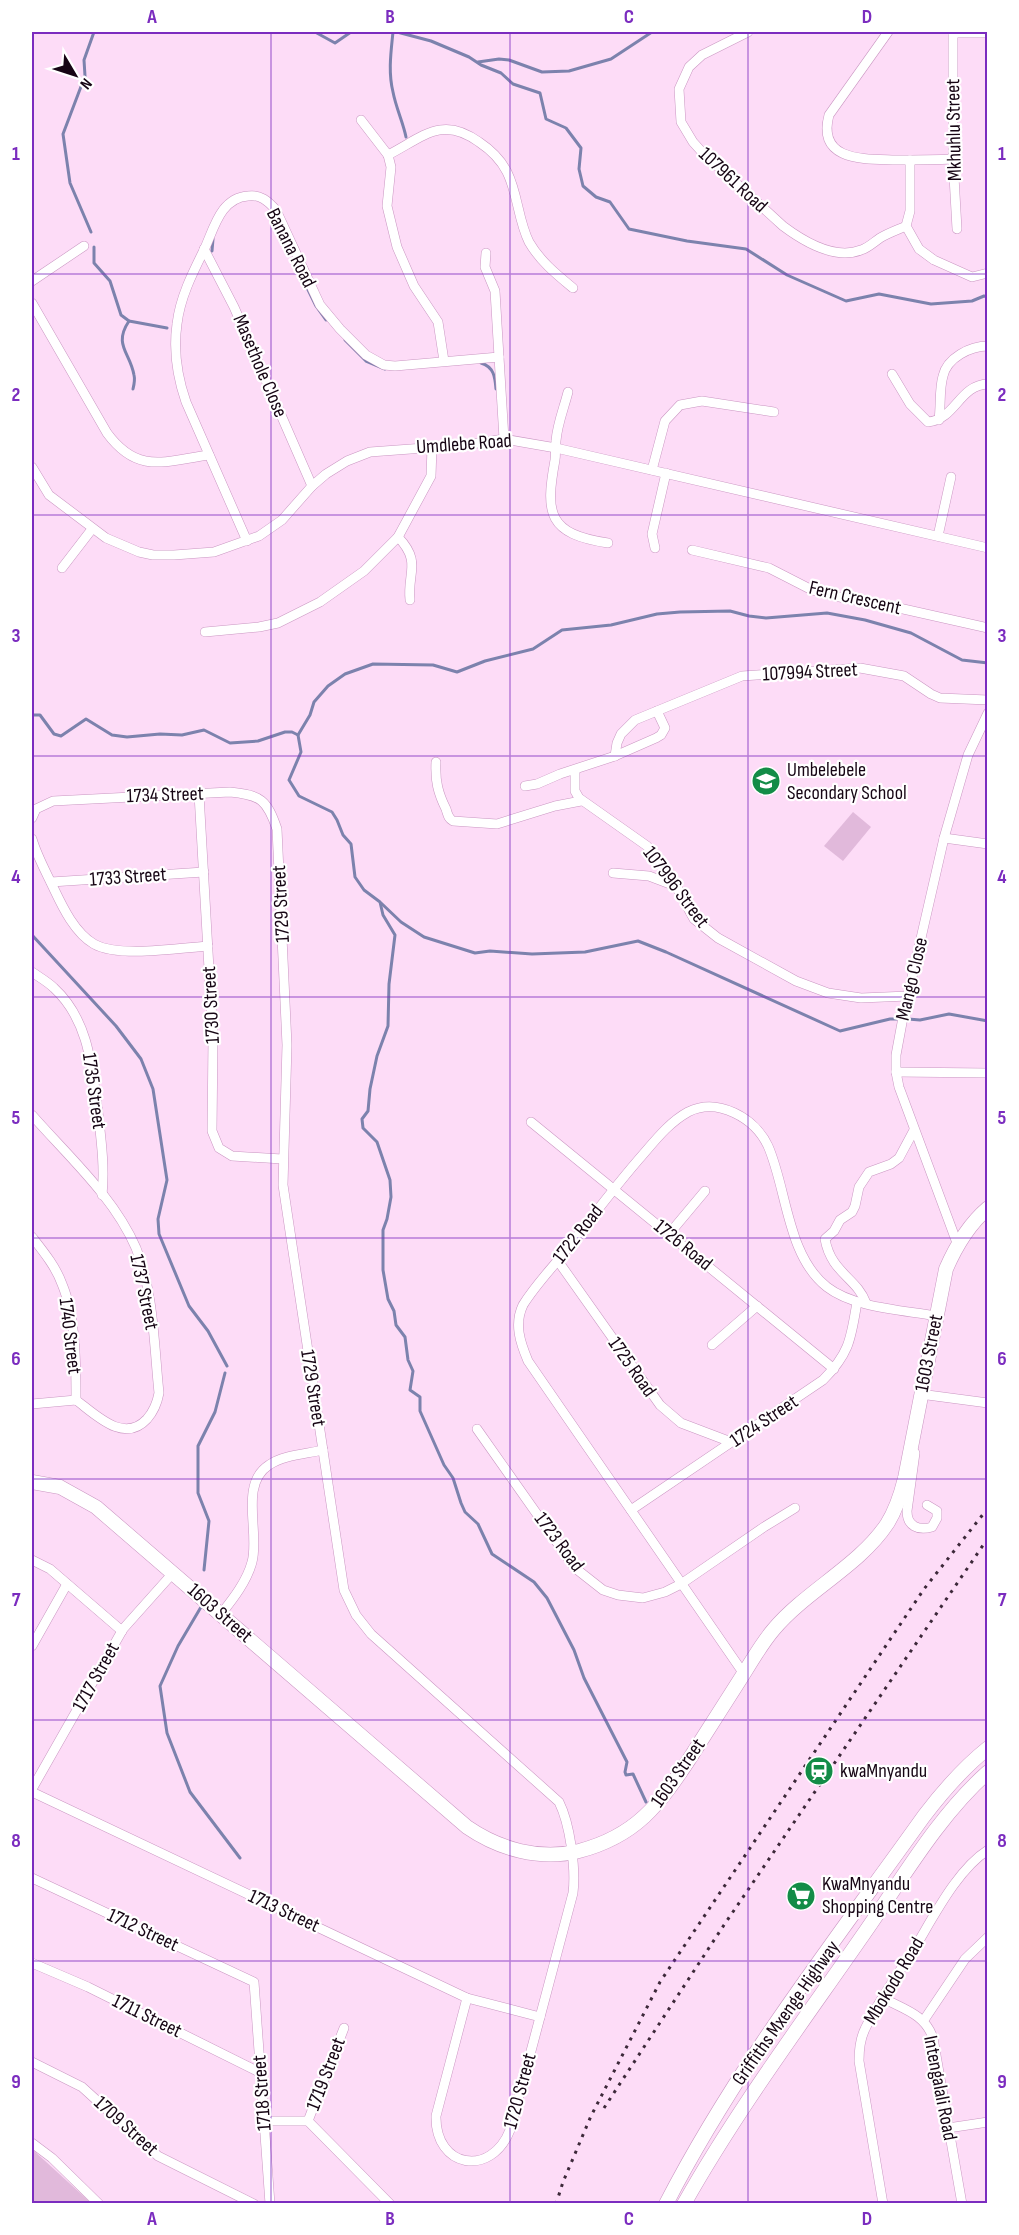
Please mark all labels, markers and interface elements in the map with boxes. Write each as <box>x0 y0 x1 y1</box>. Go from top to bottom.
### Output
text: A <box>146 5 157 29</box>
text: B <box>385 5 395 29</box>
text: C <box>624 5 634 29</box>
text: D <box>862 5 872 29</box>
north arrow <box>45 45 105 105</box>
text: N <box>75 74 96 93</box>
street label: Mkhuhlu Street <box>941 79 967 181</box>
text: 1 <box>12 142 20 166</box>
street label: 107961 Road <box>694 142 772 218</box>
text: 1 <box>998 142 1006 166</box>
street label: Banana Road <box>261 204 321 292</box>
street label: Masethole Close <box>228 311 292 421</box>
text: 2 <box>12 383 20 407</box>
text: 2 <box>998 383 1006 407</box>
street label: Umdlebe Road <box>415 429 513 459</box>
street label: Fern Crescent <box>807 576 903 620</box>
text: 3 <box>12 624 21 648</box>
text: 3 <box>998 624 1007 648</box>
street label: 107994 Street <box>762 658 858 686</box>
place label: Umbelebele Secondary School <box>787 758 907 805</box>
school or university icon: Umbelebele Secondary School <box>750 765 782 797</box>
street label: 1734 Street <box>126 782 204 808</box>
street label: 107996 Street <box>638 842 714 932</box>
street label: 1733 Street <box>89 862 167 892</box>
text: 4 <box>11 865 21 889</box>
street label: 1729 Street <box>267 865 295 943</box>
text: 4 <box>997 865 1007 889</box>
street label: Mango Close <box>891 935 933 1023</box>
street label: 1730 Street <box>197 966 225 1044</box>
street label: 1735 Street <box>77 1051 111 1131</box>
text: 5 <box>12 1106 21 1130</box>
text: 5 <box>998 1106 1007 1130</box>
street label: 1722 Road <box>548 1200 608 1268</box>
street label: 1726 Road <box>649 1214 717 1276</box>
street label: 1737 Street <box>124 1252 164 1332</box>
street label: 1740 Street <box>53 1297 87 1375</box>
street label: 1603 Street <box>910 1312 948 1394</box>
street label: 1725 Road <box>603 1332 661 1402</box>
text: 6 <box>11 1347 21 1371</box>
text: 6 <box>997 1347 1007 1371</box>
street label: 1729 Street <box>295 1348 331 1428</box>
street label: 1724 Street <box>725 1390 803 1452</box>
street label: 1723 Road <box>529 1508 589 1576</box>
street label: 1603 Street <box>183 1578 257 1648</box>
text: 7 <box>12 1588 21 1612</box>
text: 7 <box>998 1588 1007 1612</box>
street label: 1717 Street <box>67 1638 125 1716</box>
street label: 1603 Street <box>646 1734 710 1812</box>
station icon: kwaMnyandu <box>803 1755 835 1787</box>
place label: kwaMnyandu <box>840 1759 927 1783</box>
text: 8 <box>11 1829 21 1853</box>
text: 8 <box>997 1829 1007 1853</box>
place label: KwaMnyandu Shopping Centre <box>822 1872 933 1919</box>
supermarket icon: KwaMnyandu Shopping Centre <box>785 1880 817 1912</box>
street label: 1713 Street <box>245 1884 323 1938</box>
street label: 1712 Street <box>104 1903 182 1957</box>
street label: Mbokodo Road <box>859 1933 929 2029</box>
street label: Griffiths Mxenge Highway <box>727 1936 845 2090</box>
street label: 1711 Street <box>108 1989 186 2043</box>
street label: Intengalali Road <box>918 2033 962 2143</box>
street label: 1719 Street <box>301 2034 351 2114</box>
street label: 1720 Street <box>498 2050 542 2132</box>
street label: 1718 Street <box>247 2054 277 2132</box>
text: 9 <box>11 2070 21 2094</box>
text: 9 <box>997 2070 1007 2094</box>
street label: 1709 Street <box>89 2091 163 2161</box>
text: A <box>146 2207 157 2231</box>
text: B <box>385 2207 395 2231</box>
text: C <box>624 2207 634 2231</box>
text: D <box>862 2207 872 2231</box>

